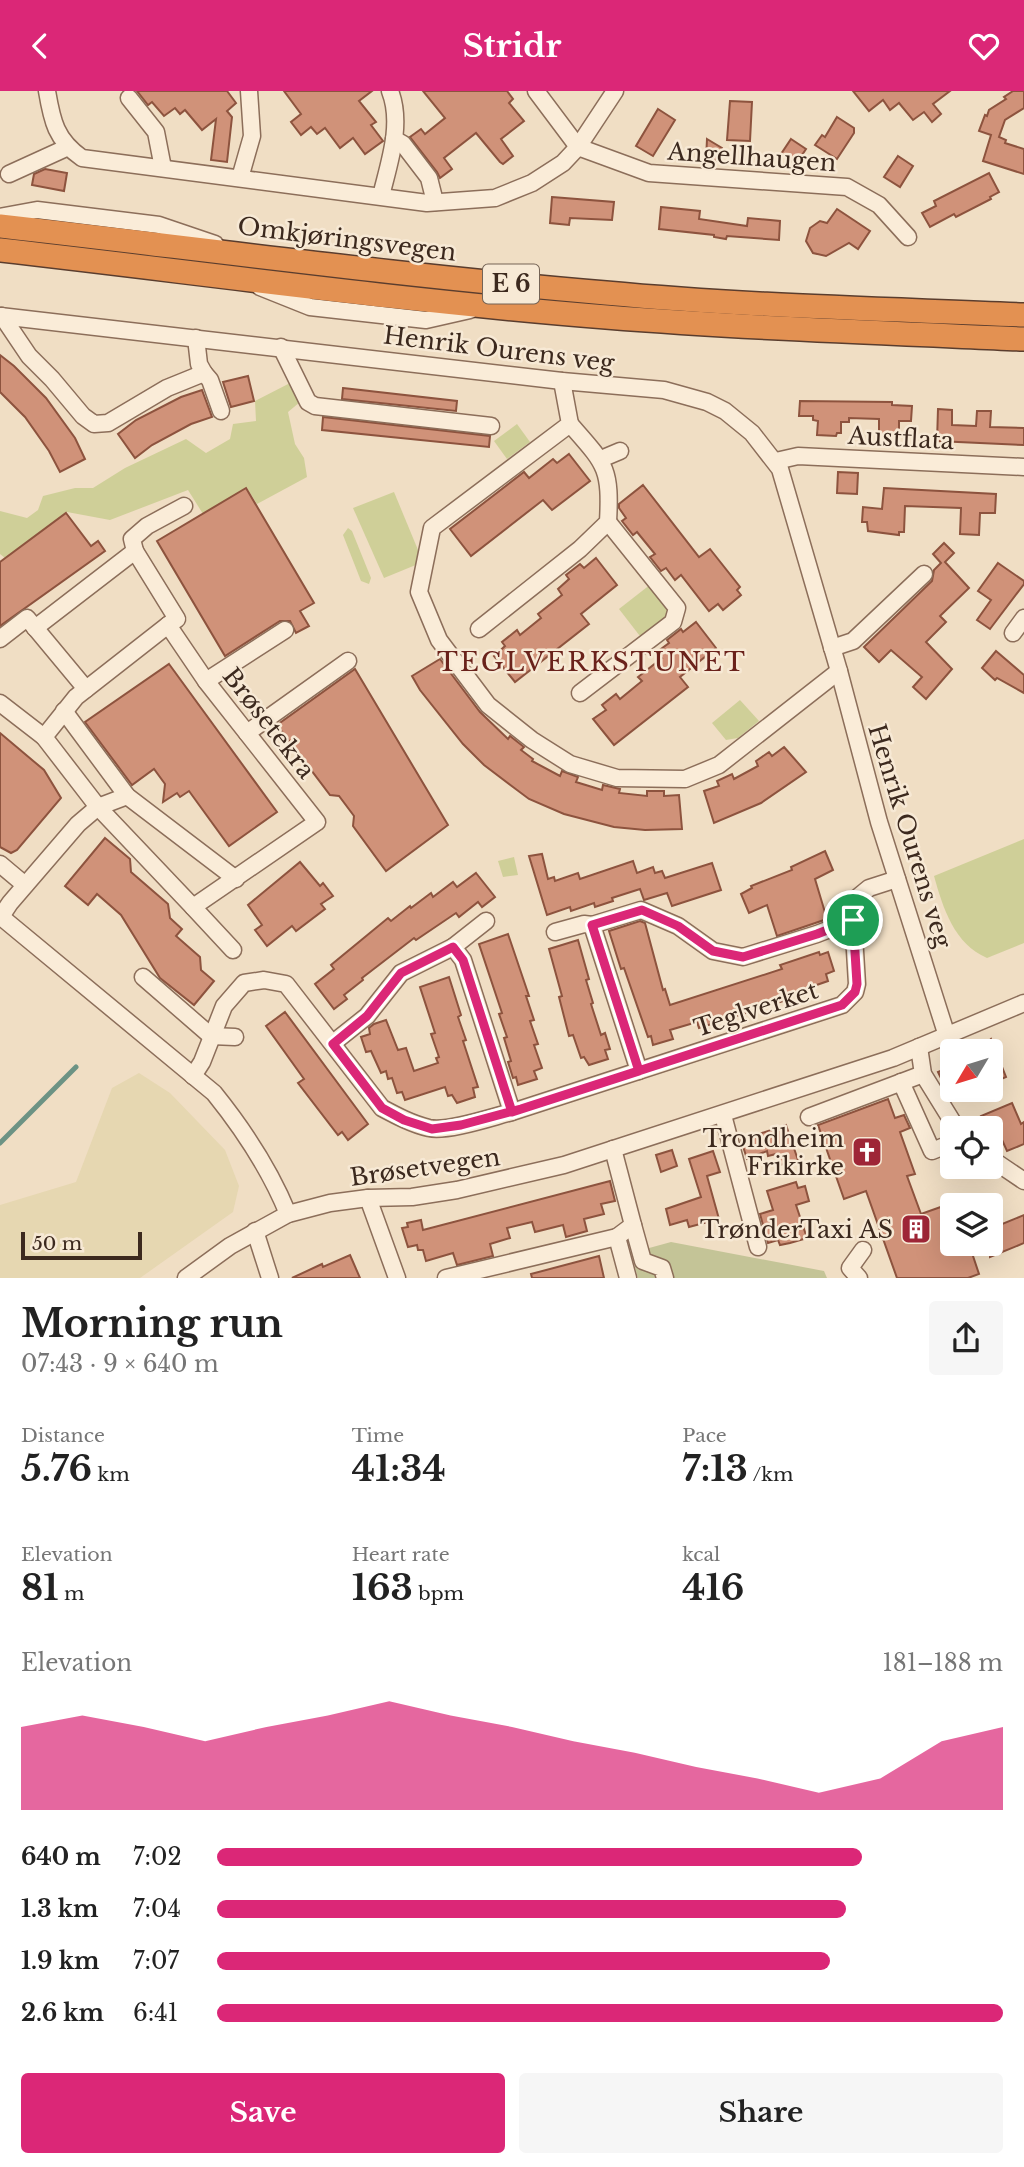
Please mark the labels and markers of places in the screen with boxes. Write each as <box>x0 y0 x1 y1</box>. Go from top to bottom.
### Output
pin <box>823 890 883 950</box>
place label: Trondheim Frikirke <box>703 1124 844 1181</box>
church icon: Trondheim Frikirke <box>850 1135 884 1169</box>
building icon: TrønderTaxi AS <box>899 1212 933 1246</box>
place label: TrønderTaxi AS <box>700 1215 893 1244</box>

